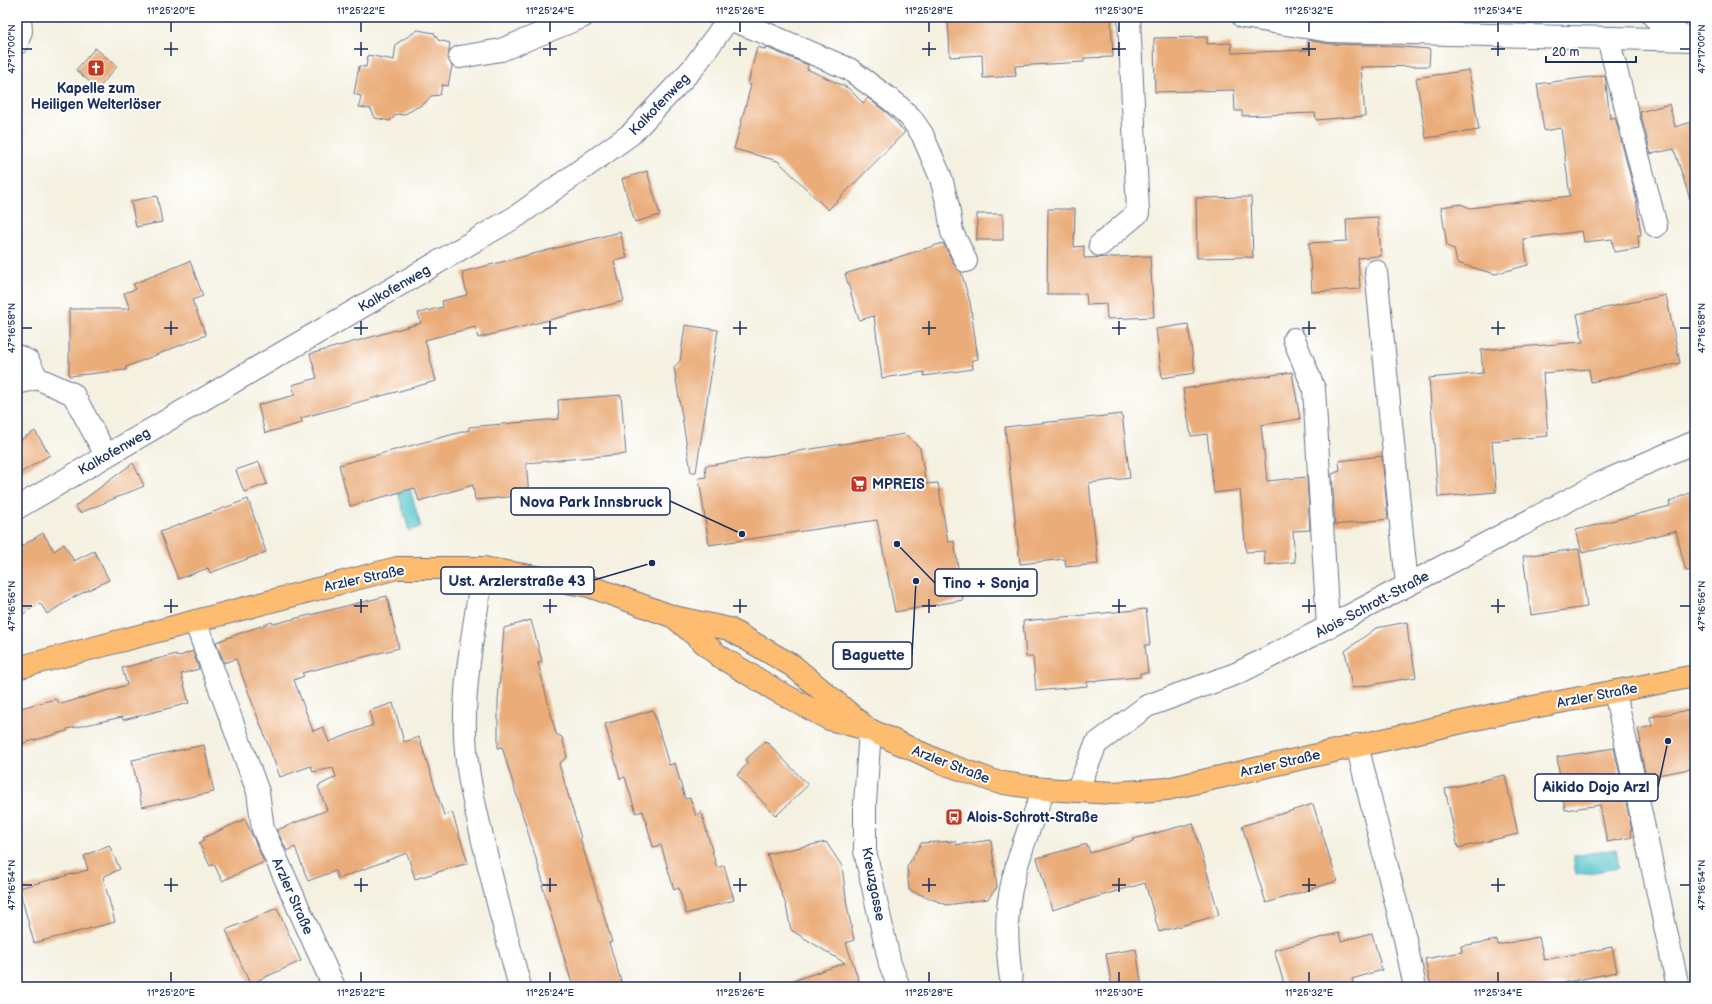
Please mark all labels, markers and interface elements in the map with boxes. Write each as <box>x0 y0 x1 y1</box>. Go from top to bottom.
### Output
text: 11°25'20"E <box>147 5 196 17</box>
text: 11°25'22"E <box>337 5 386 17</box>
text: 11°25'24"E <box>526 5 575 17</box>
text: 11°25'26"E <box>716 5 765 17</box>
text: 11°25'28"E <box>905 5 954 17</box>
text: 11°25'30"E <box>1095 5 1144 17</box>
text: 11°25'32"E <box>1285 5 1334 17</box>
text: 11°25'34"E <box>1474 5 1523 17</box>
text: 47°17'00"N <box>6 24 18 74</box>
text: 47°17'00"N <box>1696 24 1708 74</box>
scale bar <box>1546 38 1636 64</box>
text: 20 m <box>1552 45 1579 60</box>
church icon: Kapelle zum Heiligen Welterlöser <box>86 58 106 78</box>
street label: Kalkofenweg <box>625 70 693 139</box>
place label: Kapelle zum Heiligen Welterlöser <box>31 80 162 113</box>
street label: Kalkofenweg <box>355 261 433 316</box>
text: 47°16'58"N <box>6 303 18 353</box>
text: 47°16'58"N <box>1696 303 1708 353</box>
street label: Kalkofenweg <box>75 424 153 479</box>
supermarket icon: MPREIS <box>849 474 869 494</box>
place label: MPREIS <box>872 476 925 493</box>
callout: Nova Park Innsbruck <box>511 488 670 515</box>
text: Nova Park Innsbruck <box>520 493 663 512</box>
street label: Arzler Straße <box>322 562 406 595</box>
callout: Ust. Arzlerstraße 43 <box>441 567 594 594</box>
street label: Alois-Schrott-Straße <box>1312 567 1432 642</box>
callout: Tino + Sonja <box>935 569 1037 596</box>
text: Ust. Arzlerstraße 43 <box>449 572 586 591</box>
text: Tino + Sonja <box>943 574 1029 593</box>
text: 47°16'56"N <box>6 581 18 631</box>
text: 47°16'56"N <box>1696 581 1708 631</box>
callout: Baguette <box>833 642 912 669</box>
text: Baguette <box>841 646 905 665</box>
street label: Arzler Straße <box>1555 679 1639 712</box>
street label: Arzler Straße <box>909 742 992 787</box>
street label: Arzler Straße <box>1238 746 1322 781</box>
callout: Aikido Dojo Arzl <box>1535 774 1658 801</box>
text: Aikido Dojo Arzl <box>1541 778 1650 797</box>
bus stop icon: Alois-Schrott-Straße <box>944 807 964 827</box>
place label: Alois-Schrott-Straße <box>966 809 1098 826</box>
street label: Kreuzgasse <box>858 846 889 922</box>
street label: Arzler Straße <box>268 855 317 937</box>
text: 47°16'54"N <box>6 860 18 910</box>
text: 47°16'54"N <box>1696 860 1708 910</box>
text: 11°25'20"E <box>147 987 196 999</box>
text: 11°25'22"E <box>337 987 386 999</box>
text: 11°25'24"E <box>526 987 575 999</box>
text: 11°25'26"E <box>716 987 765 999</box>
text: 11°25'28"E <box>905 987 954 999</box>
text: 11°25'30"E <box>1095 987 1144 999</box>
text: 11°25'32"E <box>1285 987 1334 999</box>
text: 11°25'34"E <box>1474 987 1523 999</box>

